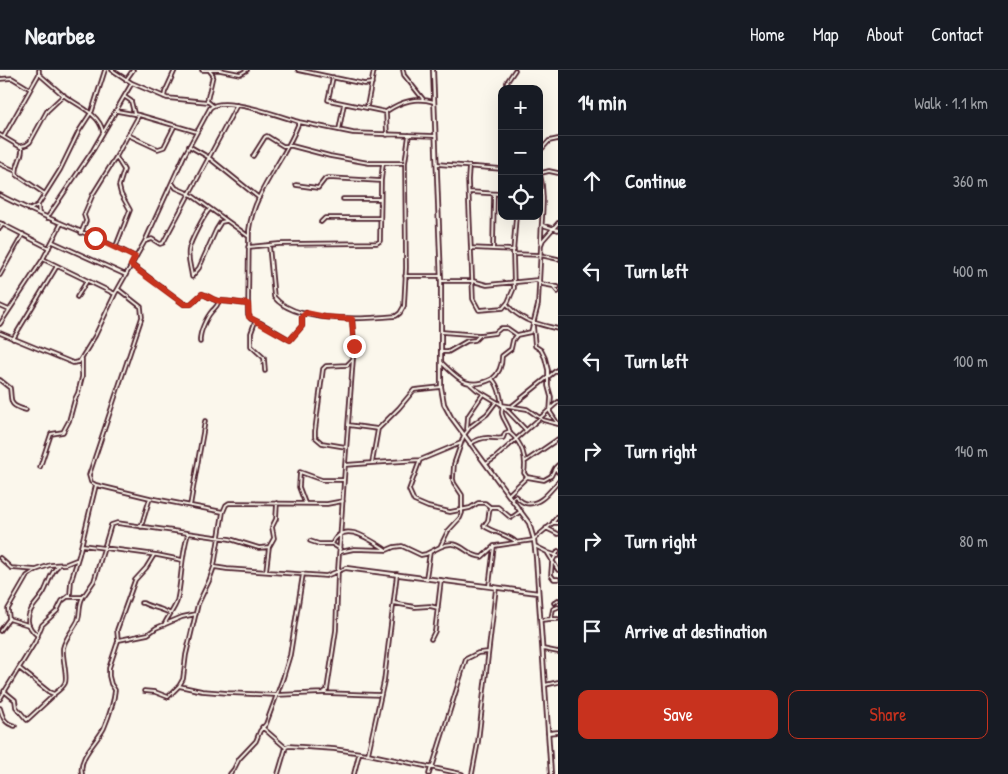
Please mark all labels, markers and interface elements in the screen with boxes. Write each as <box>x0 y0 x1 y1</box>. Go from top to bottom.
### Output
text: Nearbee <box>25 19 95 51</box>
text: Home <box>750 22 785 47</box>
text: Map <box>813 22 838 47</box>
text: About <box>866 22 903 47</box>
text: Contact <box>931 22 983 47</box>
map controls <box>498 85 543 220</box>
button: + <box>498 85 543 130</box>
text: 14 min <box>578 88 627 117</box>
text: Walk · 1.1 km <box>914 92 988 114</box>
button: − <box>498 130 543 175</box>
icon: ahead <box>578 167 606 195</box>
text: Continue <box>625 168 686 194</box>
text: 360 m <box>953 170 988 192</box>
button: locate <box>498 175 543 220</box>
route start <box>84 227 107 250</box>
icon: left <box>578 257 606 285</box>
text: Turn left <box>625 258 688 284</box>
text: 400 m <box>953 260 988 282</box>
route end <box>343 335 366 358</box>
icon: left <box>578 347 606 375</box>
text: Turn left <box>625 348 688 374</box>
text: 100 m <box>953 350 988 372</box>
icon: right <box>578 437 606 465</box>
text: Turn right <box>625 438 696 464</box>
text: 140 m <box>954 440 988 462</box>
icon: right <box>578 527 606 555</box>
text: Turn right <box>625 528 696 554</box>
text: 80 m <box>959 530 988 552</box>
icon: arrive <box>578 617 606 645</box>
text: Arrive at destination <box>625 618 767 644</box>
button: Save <box>578 690 778 739</box>
button: Share <box>788 690 988 739</box>

